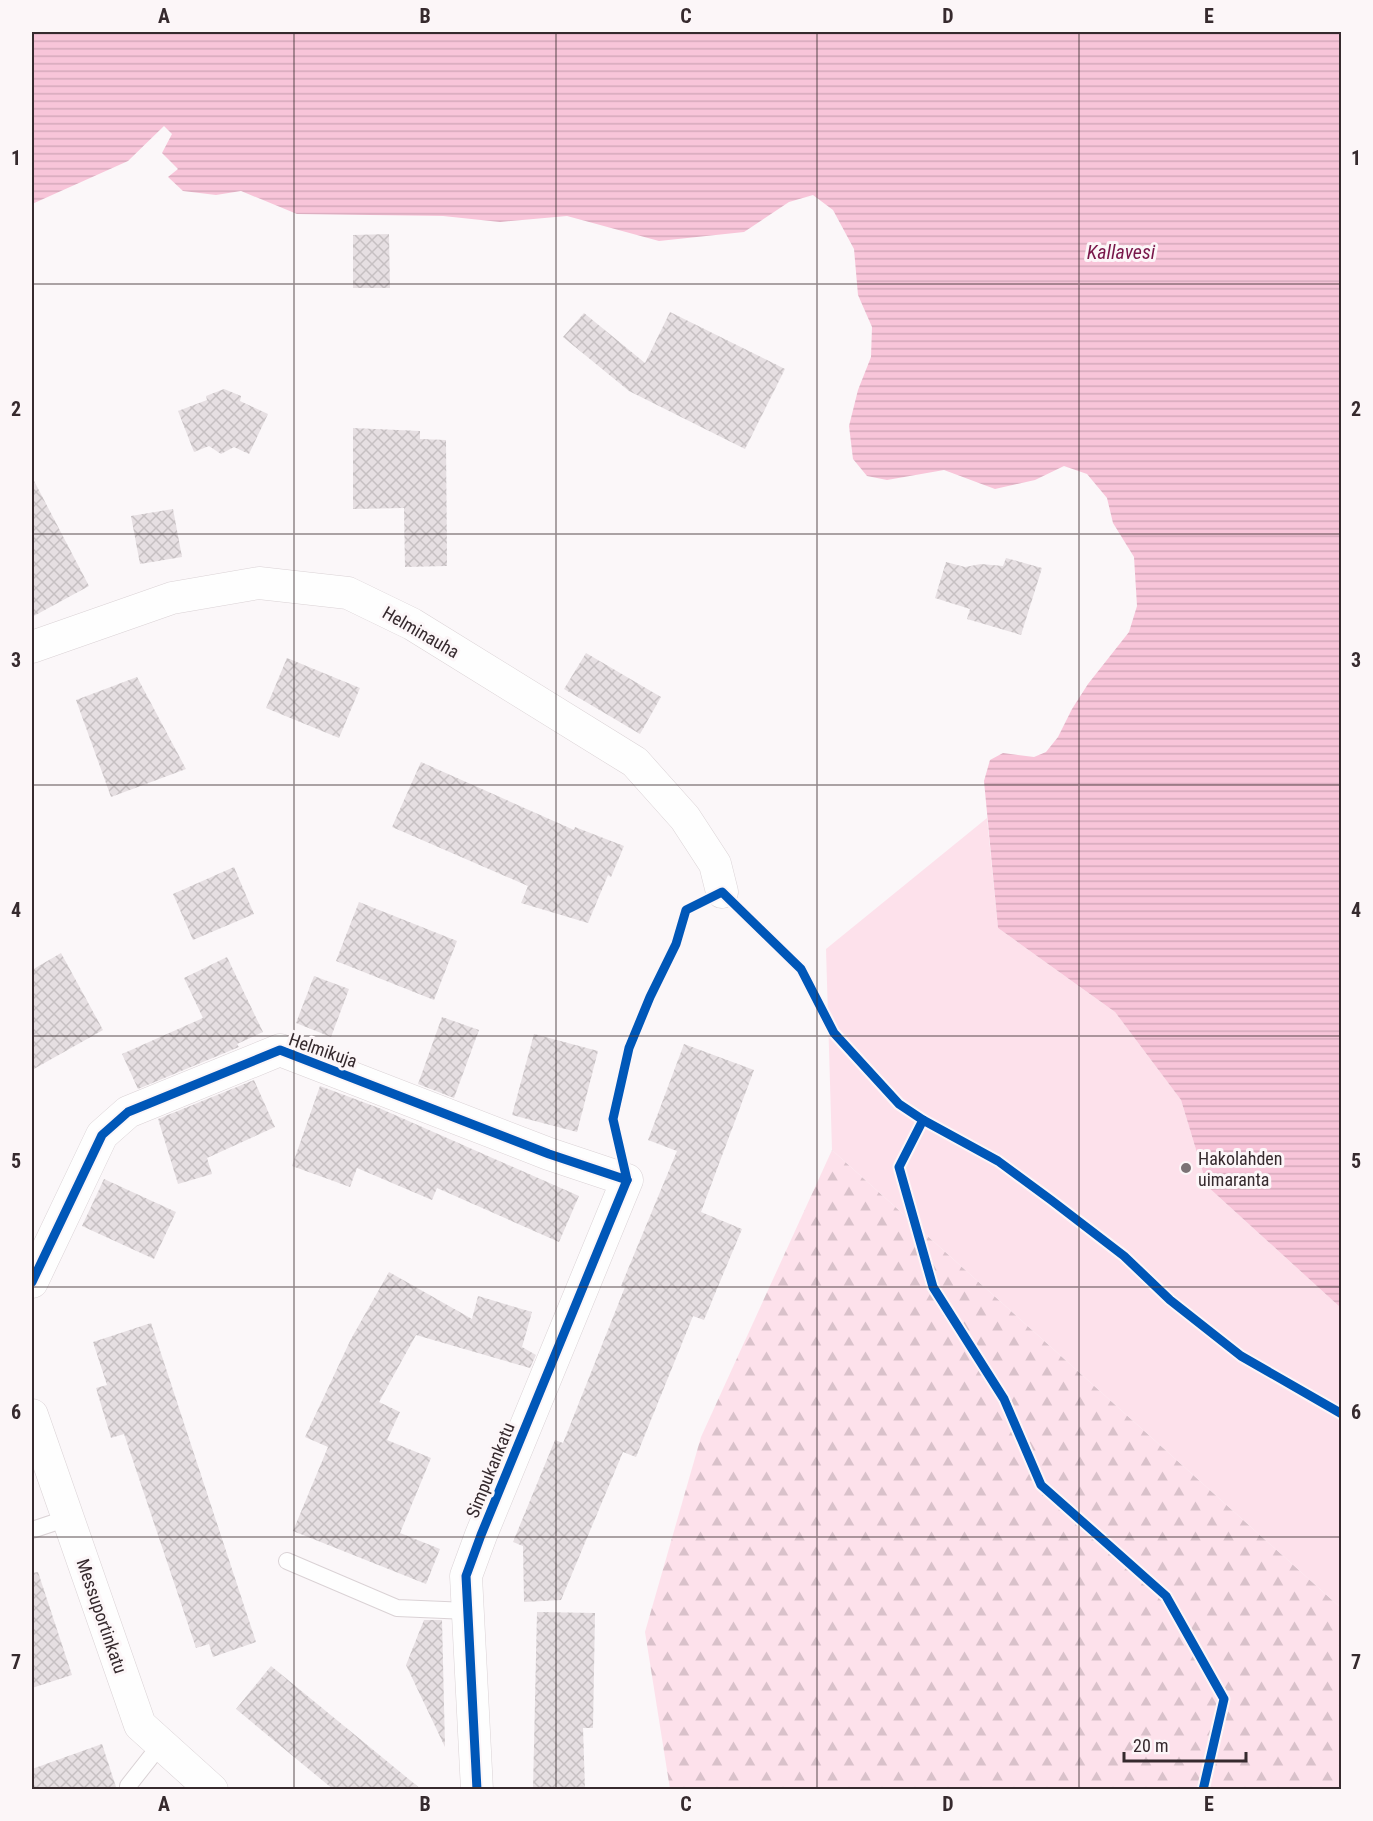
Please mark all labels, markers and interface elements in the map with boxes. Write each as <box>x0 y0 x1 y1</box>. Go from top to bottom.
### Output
text: A <box>158 4 170 28</box>
text: B <box>419 4 431 28</box>
text: C <box>680 4 692 28</box>
text: D <box>942 4 954 28</box>
text: E <box>1204 4 1214 28</box>
text: 1 <box>11 146 21 170</box>
text: 1 <box>1351 146 1361 170</box>
water label: Kallavesi <box>1087 240 1156 264</box>
text: 2 <box>11 397 21 421</box>
text: 2 <box>1351 397 1361 421</box>
street label: Helminauha <box>379 602 463 662</box>
text: 3 <box>11 648 21 672</box>
text: 3 <box>1351 648 1361 672</box>
text: 4 <box>11 898 21 922</box>
text: 4 <box>1351 898 1361 922</box>
street label: Helmikuja <box>286 1029 360 1071</box>
place label: Hakolahden uimaranta <box>1198 1148 1282 1190</box>
text: 5 <box>11 1149 21 1173</box>
text: 5 <box>1351 1149 1361 1173</box>
marker: Hakolahden uimaranta <box>1179 1161 1193 1175</box>
text: 6 <box>11 1400 21 1424</box>
text: 6 <box>1351 1400 1361 1424</box>
street label: Simpukankatu <box>461 1419 519 1521</box>
street label: Messuportinkatu <box>73 1556 131 1676</box>
text: 7 <box>11 1650 21 1674</box>
text: 7 <box>1351 1650 1361 1674</box>
scale bar <box>1124 1725 1246 1763</box>
text: 20 m <box>1133 1735 1168 1756</box>
text: A <box>158 1792 170 1816</box>
text: B <box>419 1792 431 1816</box>
text: C <box>680 1792 692 1816</box>
text: D <box>942 1792 954 1816</box>
text: E <box>1204 1792 1214 1816</box>

